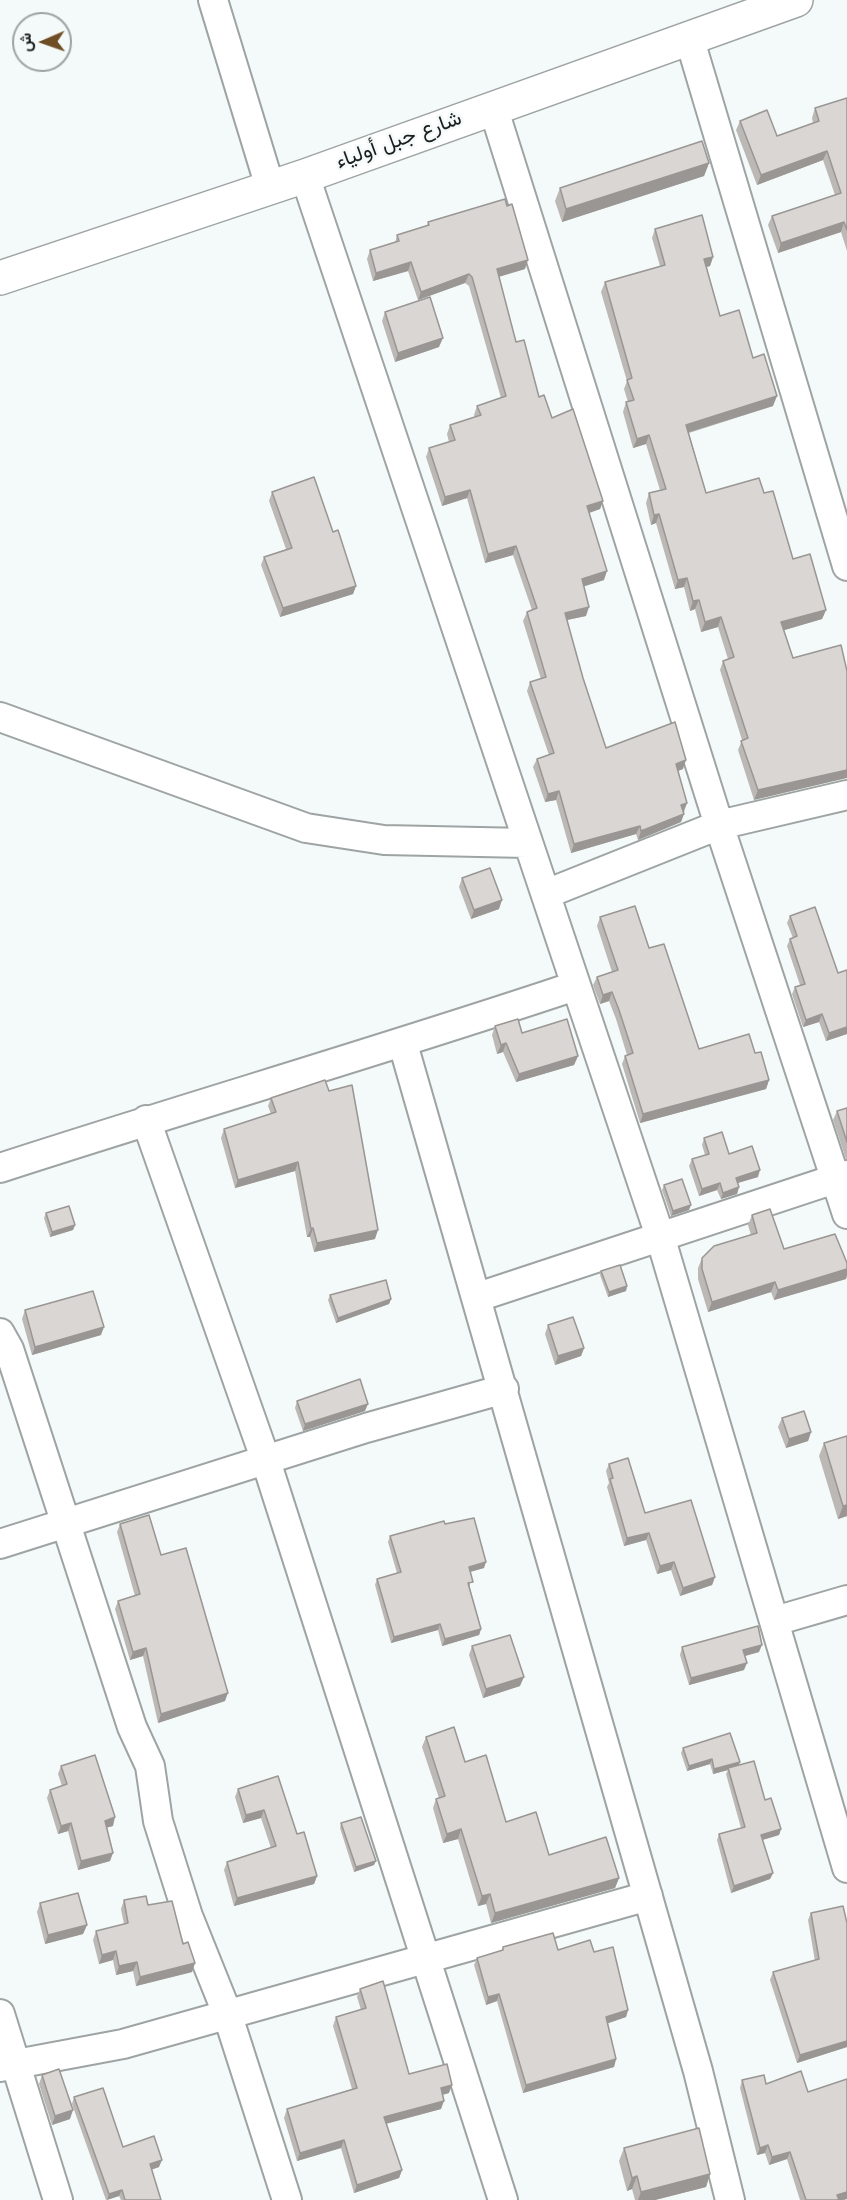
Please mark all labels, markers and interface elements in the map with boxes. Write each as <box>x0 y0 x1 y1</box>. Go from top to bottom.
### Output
north arrow <box>12 12 72 72</box>
text: ش <box>14 33 37 53</box>
street label: شارع جبل أولياء <box>333 107 465 175</box>

